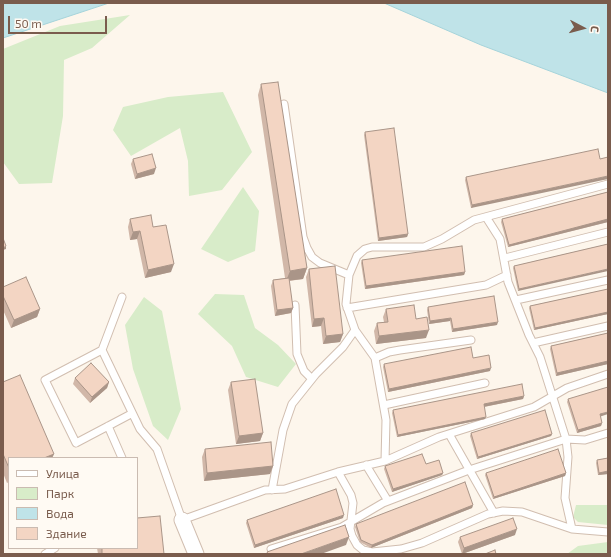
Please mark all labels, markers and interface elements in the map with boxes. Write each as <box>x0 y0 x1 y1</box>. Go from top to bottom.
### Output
scale bar <box>10 8 109 34</box>
north arrow <box>563 8 603 48</box>
text: 50 m <box>15 16 42 30</box>
text: С <box>589 25 602 33</box>
legend <box>8 457 138 549</box>
text: Улица <box>46 466 79 480</box>
text: Парк <box>46 486 74 500</box>
text: Вода <box>46 506 74 520</box>
text: Здание <box>46 526 87 540</box>

